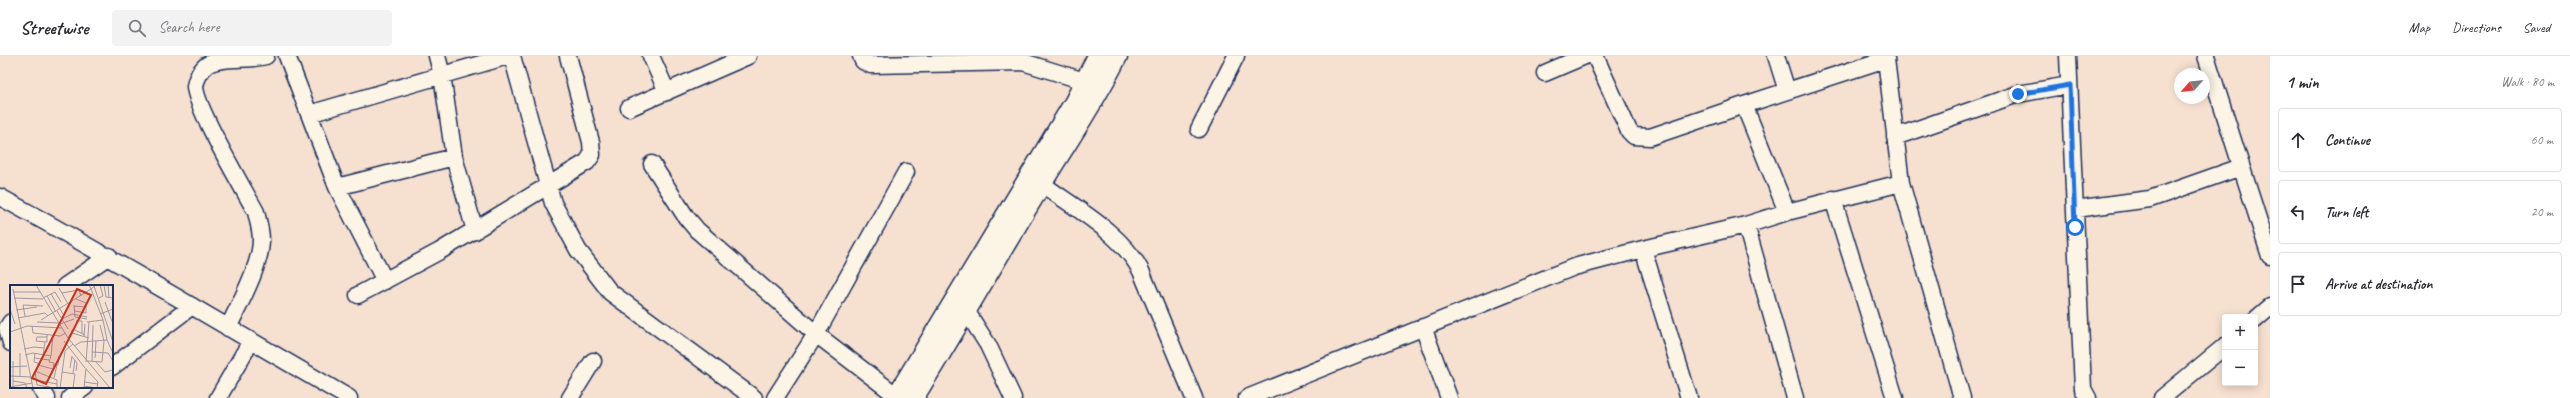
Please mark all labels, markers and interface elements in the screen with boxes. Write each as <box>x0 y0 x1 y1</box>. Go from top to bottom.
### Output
search box <box>112 10 392 46</box>
text: Streetwise <box>20 16 88 40</box>
icon: search <box>126 17 148 39</box>
text: Search here <box>158 18 220 37</box>
text: Map <box>2409 19 2430 36</box>
text: Directions <box>2452 19 2501 36</box>
text: Saved <box>2523 19 2550 36</box>
north arrow <box>2174 68 2210 104</box>
text: 1 min <box>2286 72 2319 93</box>
text: Walk · 80 m <box>2501 74 2554 90</box>
route end <box>2009 85 2027 103</box>
icon: ahead <box>2287 129 2309 151</box>
text: Continue <box>2325 131 2370 150</box>
text: 60 m <box>2531 132 2553 148</box>
icon: left <box>2287 201 2309 223</box>
text: Turn left <box>2325 203 2368 222</box>
text: 20 m <box>2531 204 2553 220</box>
route start <box>2066 218 2084 236</box>
icon: arrive <box>2287 273 2309 295</box>
text: Arrive at destination <box>2325 275 2432 294</box>
inset map <box>10 285 113 388</box>
map controls <box>2222 314 2258 386</box>
button: + <box>2222 314 2258 350</box>
button: − <box>2222 350 2258 386</box>

